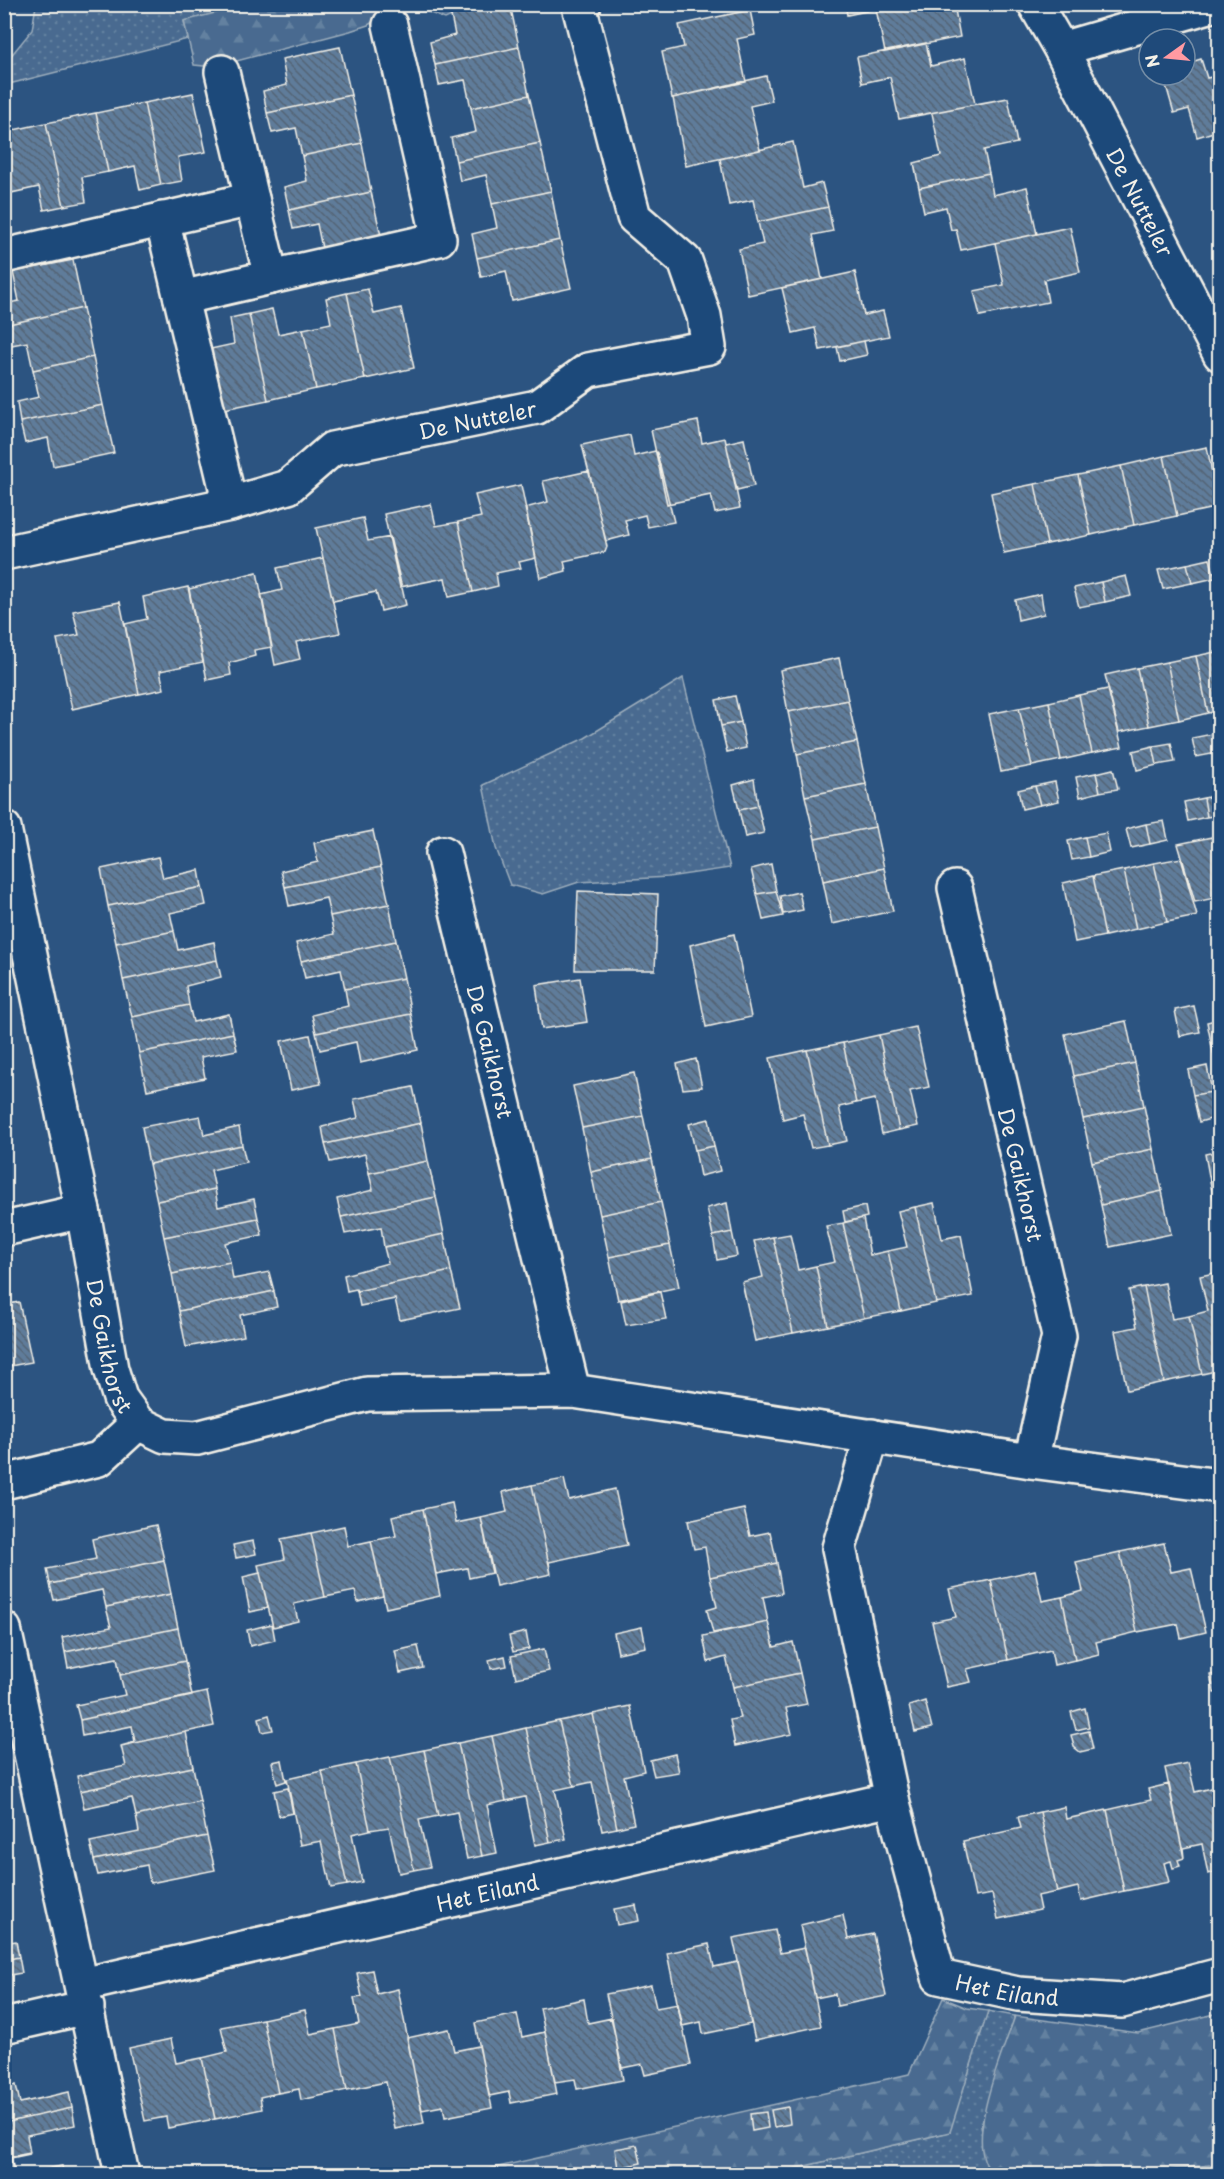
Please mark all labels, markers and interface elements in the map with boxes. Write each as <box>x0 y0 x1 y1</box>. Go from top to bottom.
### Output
north arrow <box>1137 27 1197 87</box>
text: N <box>1138 52 1165 70</box>
street label: De Nutteler <box>1099 141 1182 262</box>
street label: De Nutteler <box>415 392 539 447</box>
street label: De Gaikhorst <box>459 981 523 1122</box>
street label: De Gaikhorst <box>990 1104 1053 1245</box>
street label: De Gaikhorst <box>79 1276 141 1419</box>
street label: Het Eiland <box>433 1865 542 1919</box>
street label: Het Eiland <box>953 1965 1060 2013</box>

